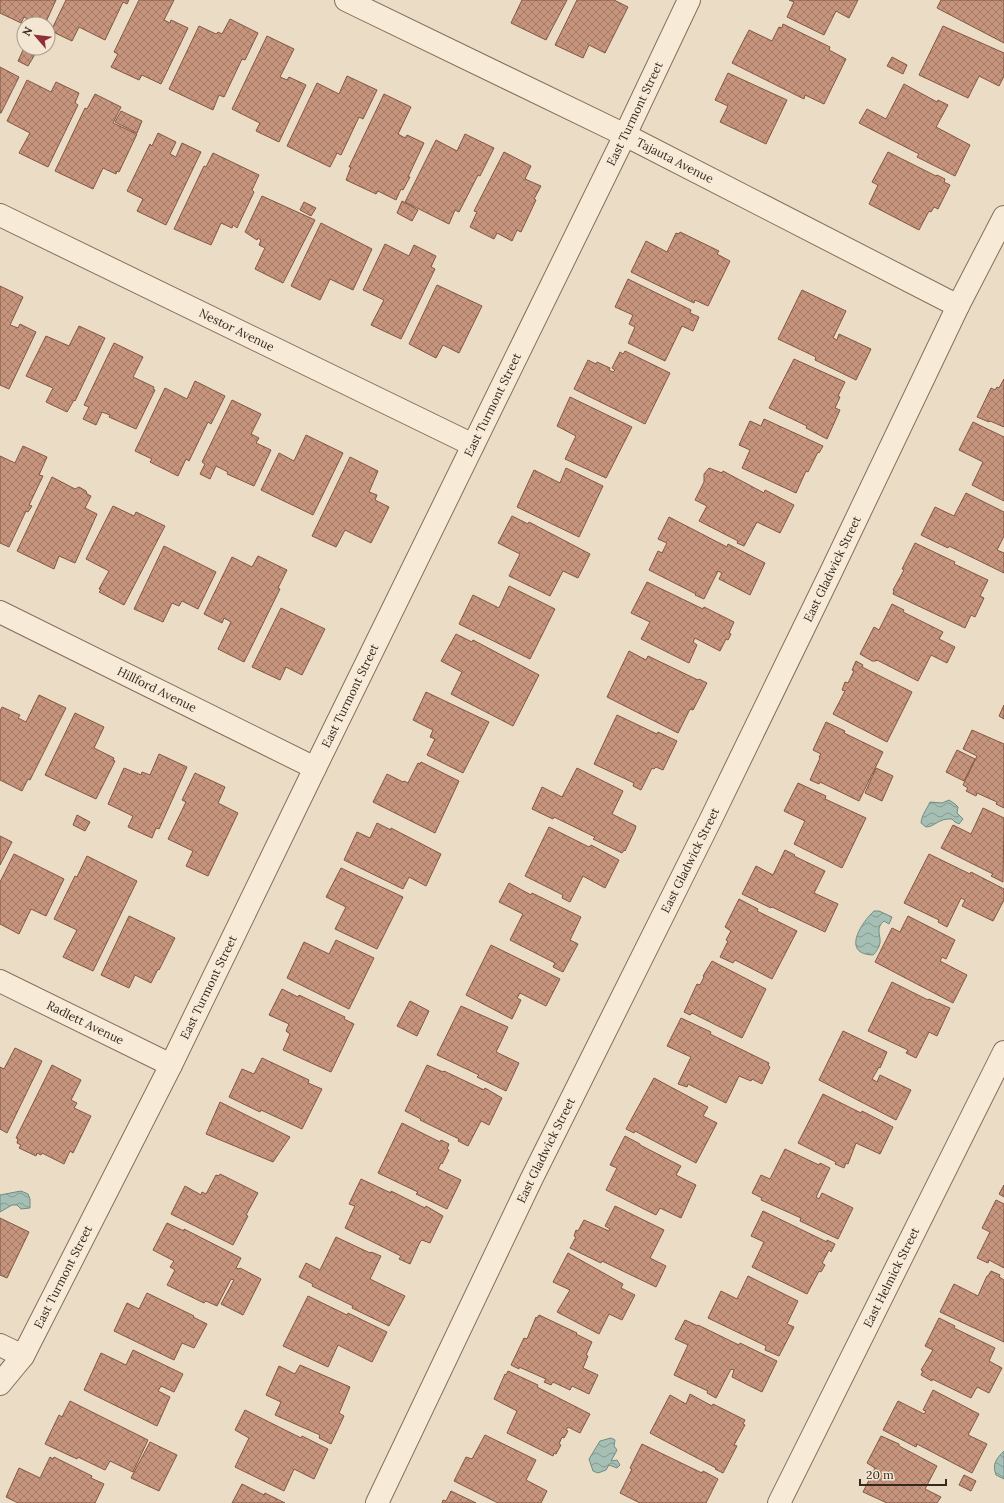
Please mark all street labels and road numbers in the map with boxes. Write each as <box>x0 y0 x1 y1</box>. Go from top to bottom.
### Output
street label: East Turmont Street <box>603 59 666 168</box>
street label: Tajauta Avenue <box>634 134 717 186</box>
street label: Nestor Avenue <box>197 305 277 354</box>
street label: East Turmont Street <box>461 350 524 459</box>
street label: East Gladwick Street <box>800 513 864 624</box>
street label: East Turmont Street <box>318 641 382 750</box>
street label: Hillford Avenue <box>115 663 200 715</box>
street label: East Gladwick Street <box>657 805 723 915</box>
street label: East Turmont Street <box>177 932 240 1042</box>
street label: Radlett Avenue <box>44 997 127 1048</box>
street label: East Gladwick Street <box>513 1095 578 1205</box>
street label: East Turmont Street <box>30 1222 95 1331</box>
street label: East Helmick Street <box>860 1224 922 1330</box>

